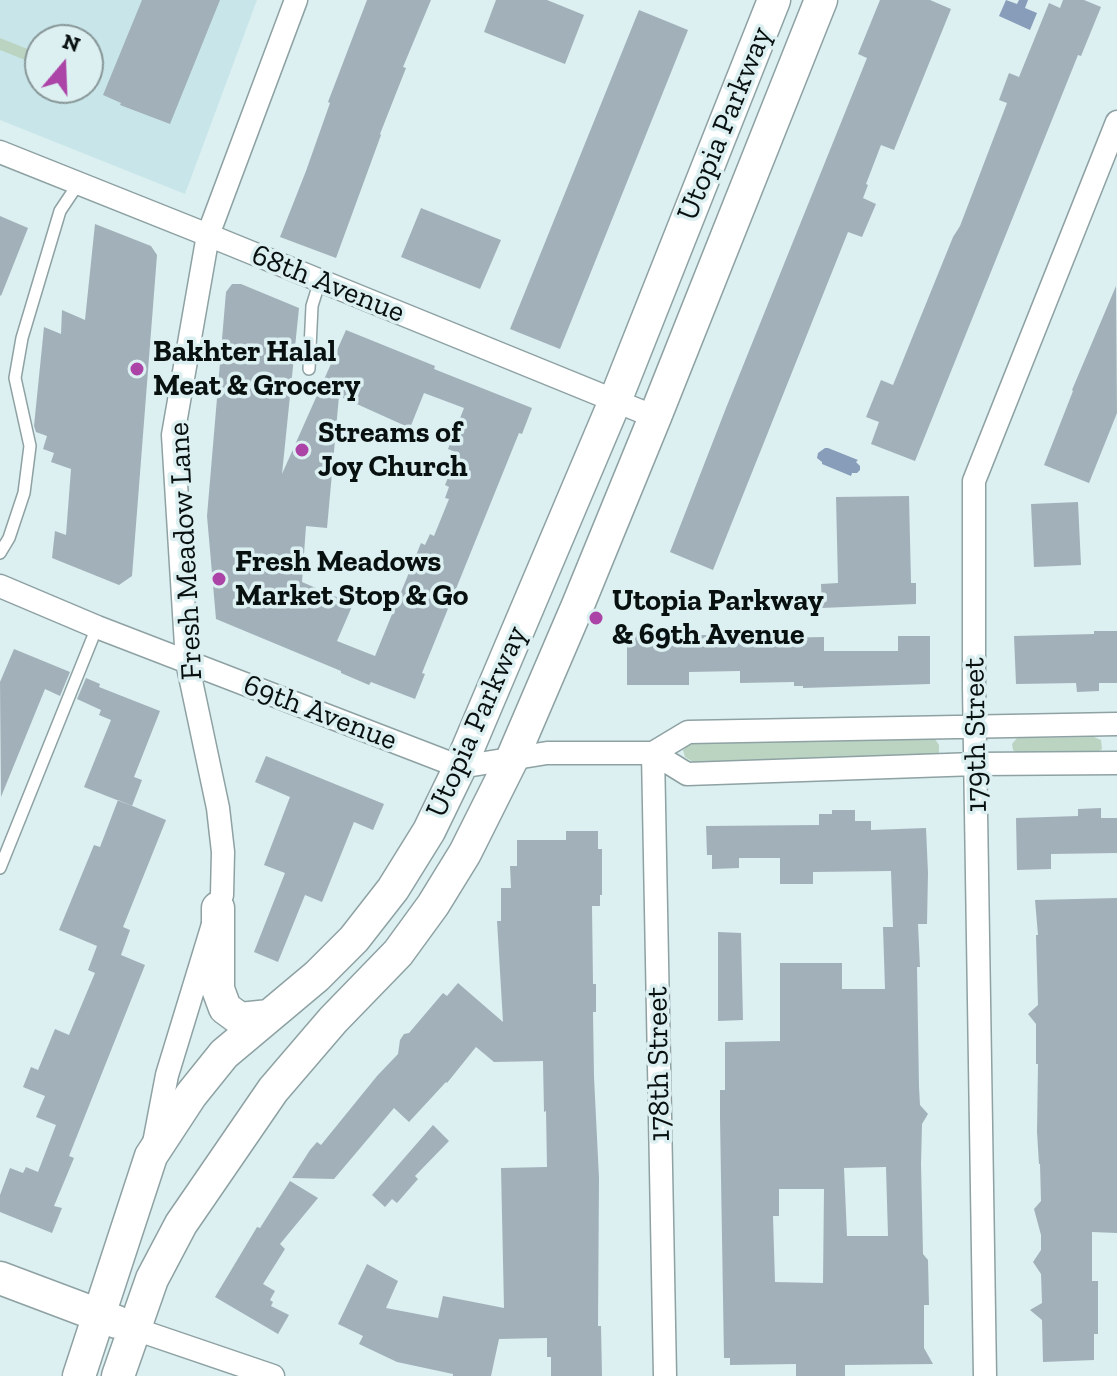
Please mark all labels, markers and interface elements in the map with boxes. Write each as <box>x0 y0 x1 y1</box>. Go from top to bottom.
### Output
street label: Utopia Parkway <box>670 22 780 226</box>
north arrow <box>24 24 104 104</box>
text: N <box>59 27 84 58</box>
street label: 68th Avenue <box>246 237 410 331</box>
place label: Bakhter Halal Meat & Grocery <box>153 334 360 404</box>
marker: Bakhter Halal Meat & Grocery <box>128 360 146 378</box>
place label: Streams of Joy Church <box>318 415 468 486</box>
street label: Fresh Meadow Lane <box>161 421 211 681</box>
marker: Streams of Joy Church <box>293 441 311 459</box>
place label: Fresh Meadows Market Stop & Go <box>235 544 468 614</box>
marker: Fresh Meadows Market Stop & Go <box>210 570 228 588</box>
place label: Utopia Parkway & 69th Avenue <box>612 583 824 654</box>
marker: Utopia Parkway & 69th Avenue <box>587 609 605 627</box>
street label: Utopia Parkway <box>419 621 535 823</box>
street label: 179th Street <box>957 657 995 813</box>
street label: 69th Avenue <box>238 667 402 759</box>
street label: 178th Street <box>640 986 678 1142</box>

